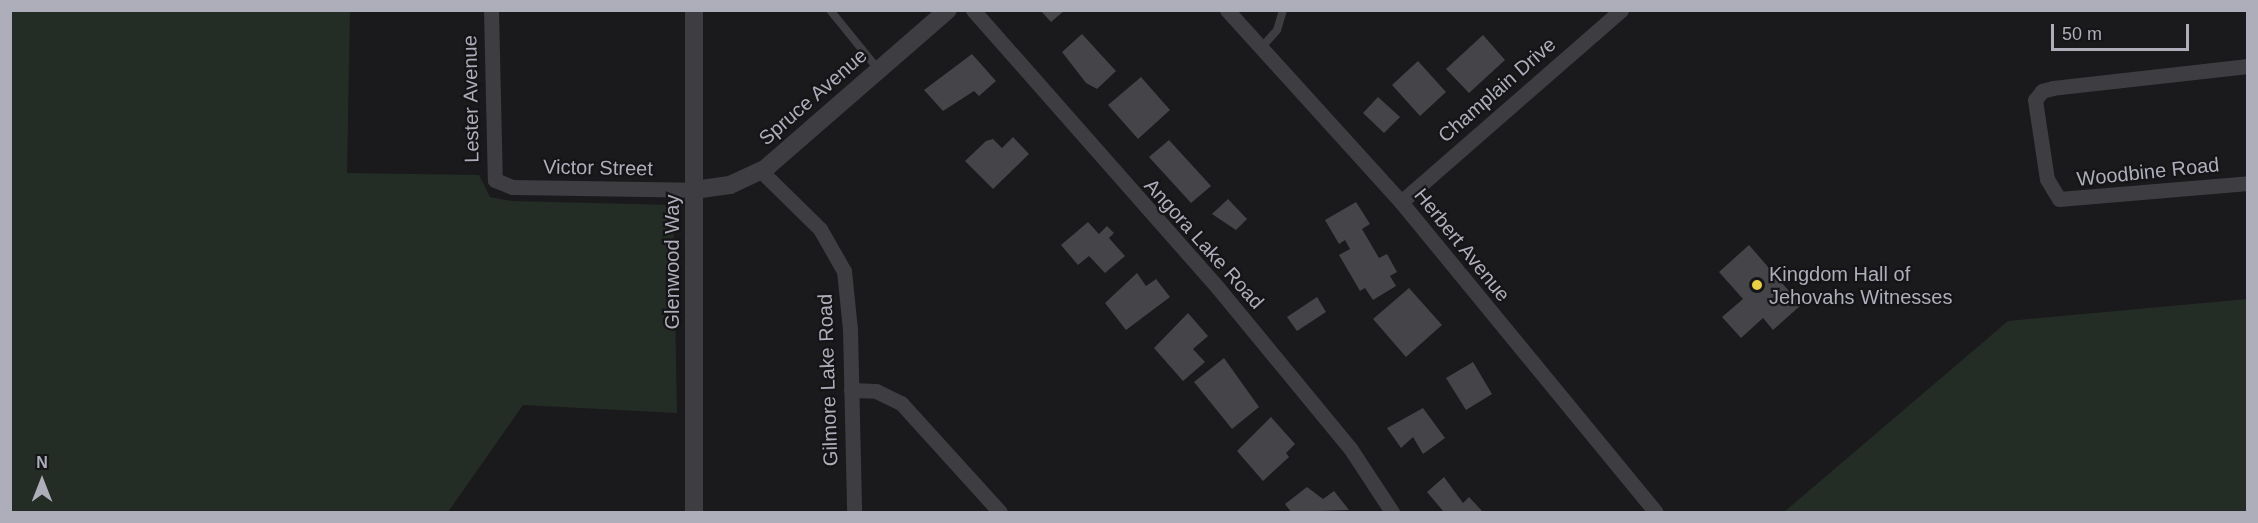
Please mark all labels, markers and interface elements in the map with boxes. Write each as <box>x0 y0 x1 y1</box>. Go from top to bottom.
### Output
scale bar <box>2054 12 2192 50</box>
text: 50 m <box>2062 24 2102 44</box>
street label: Champlain Drive <box>1433 32 1561 148</box>
street label: Lester Avenue <box>458 34 484 164</box>
street label: Spruce Avenue <box>754 43 872 151</box>
street label: Woodbine Road <box>2076 153 2220 191</box>
street label: Victor Street <box>543 155 653 181</box>
street label: Angora Lake Road <box>1139 174 1269 314</box>
street label: Herbert Avenue <box>1409 183 1515 307</box>
street label: Glenwood Way <box>660 195 684 329</box>
place label: Kingdom Hall of Jehovahs Witnesses <box>1769 262 1952 309</box>
marker: Kingdom Hall of Jehovahs Witnesses <box>1750 278 1764 292</box>
street label: Gilmore Lake Road <box>813 293 843 467</box>
north arrow <box>12 451 72 511</box>
text: N <box>36 454 48 471</box>

